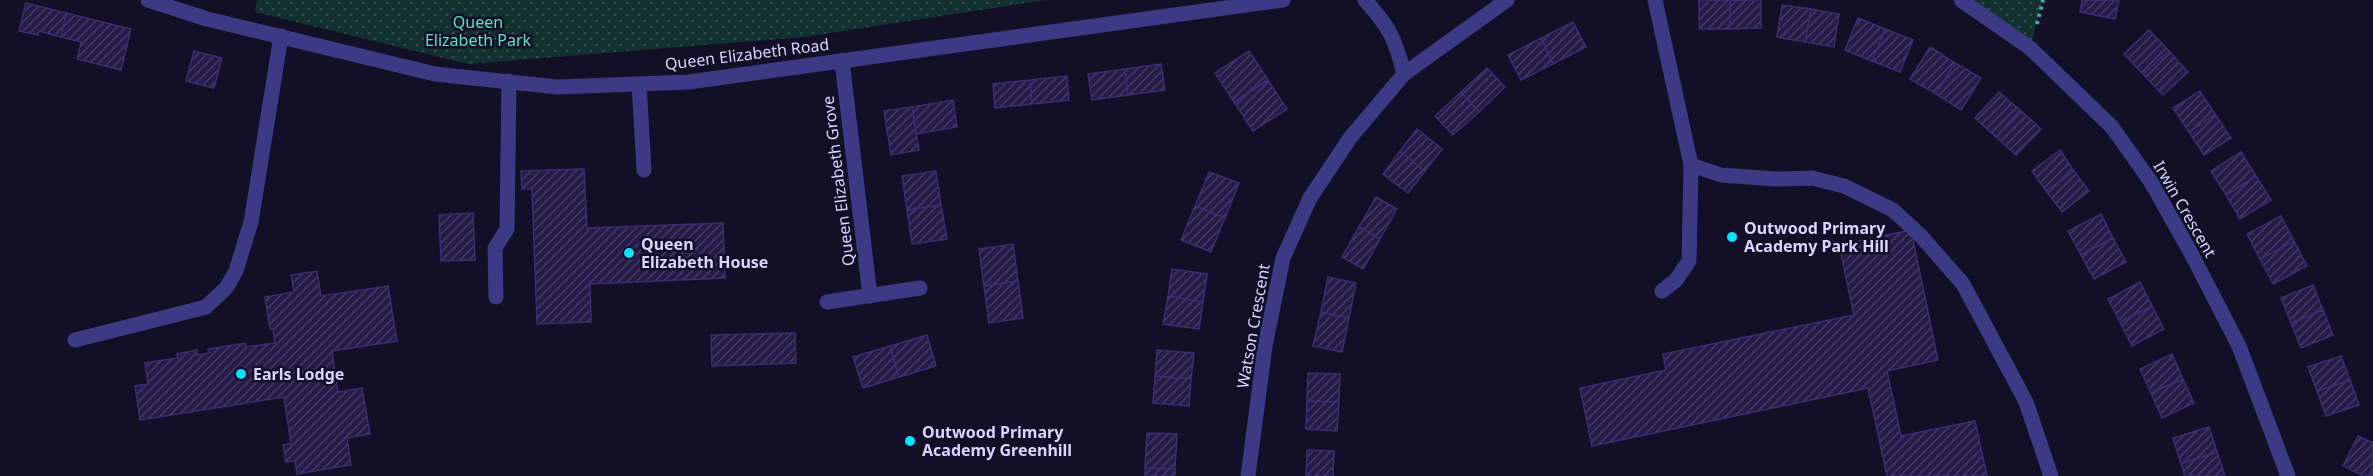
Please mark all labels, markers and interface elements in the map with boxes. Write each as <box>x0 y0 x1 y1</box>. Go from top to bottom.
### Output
park label: Queen Elizabeth Park <box>425 11 532 51</box>
street label: Queen Elizabeth Road <box>664 33 830 75</box>
street label: Queen Elizabeth Grove <box>817 95 859 267</box>
street label: Irwin Crescent <box>2148 157 2222 262</box>
place label: Outwood Primary Academy Park Hill <box>1744 217 1889 257</box>
marker: Outwood Primary Academy Park Hill <box>1725 230 1739 244</box>
place label: Queen Elizabeth House <box>641 233 768 273</box>
marker: Queen Elizabeth House <box>622 246 636 260</box>
street label: Watson Crescent <box>1231 262 1275 390</box>
place label: Earls Lodge <box>253 363 344 385</box>
marker: Earls Lodge <box>234 367 248 381</box>
place label: Outwood Primary Academy Greenhill <box>922 421 1072 461</box>
marker: Outwood Primary Academy Greenhill <box>903 434 917 448</box>

